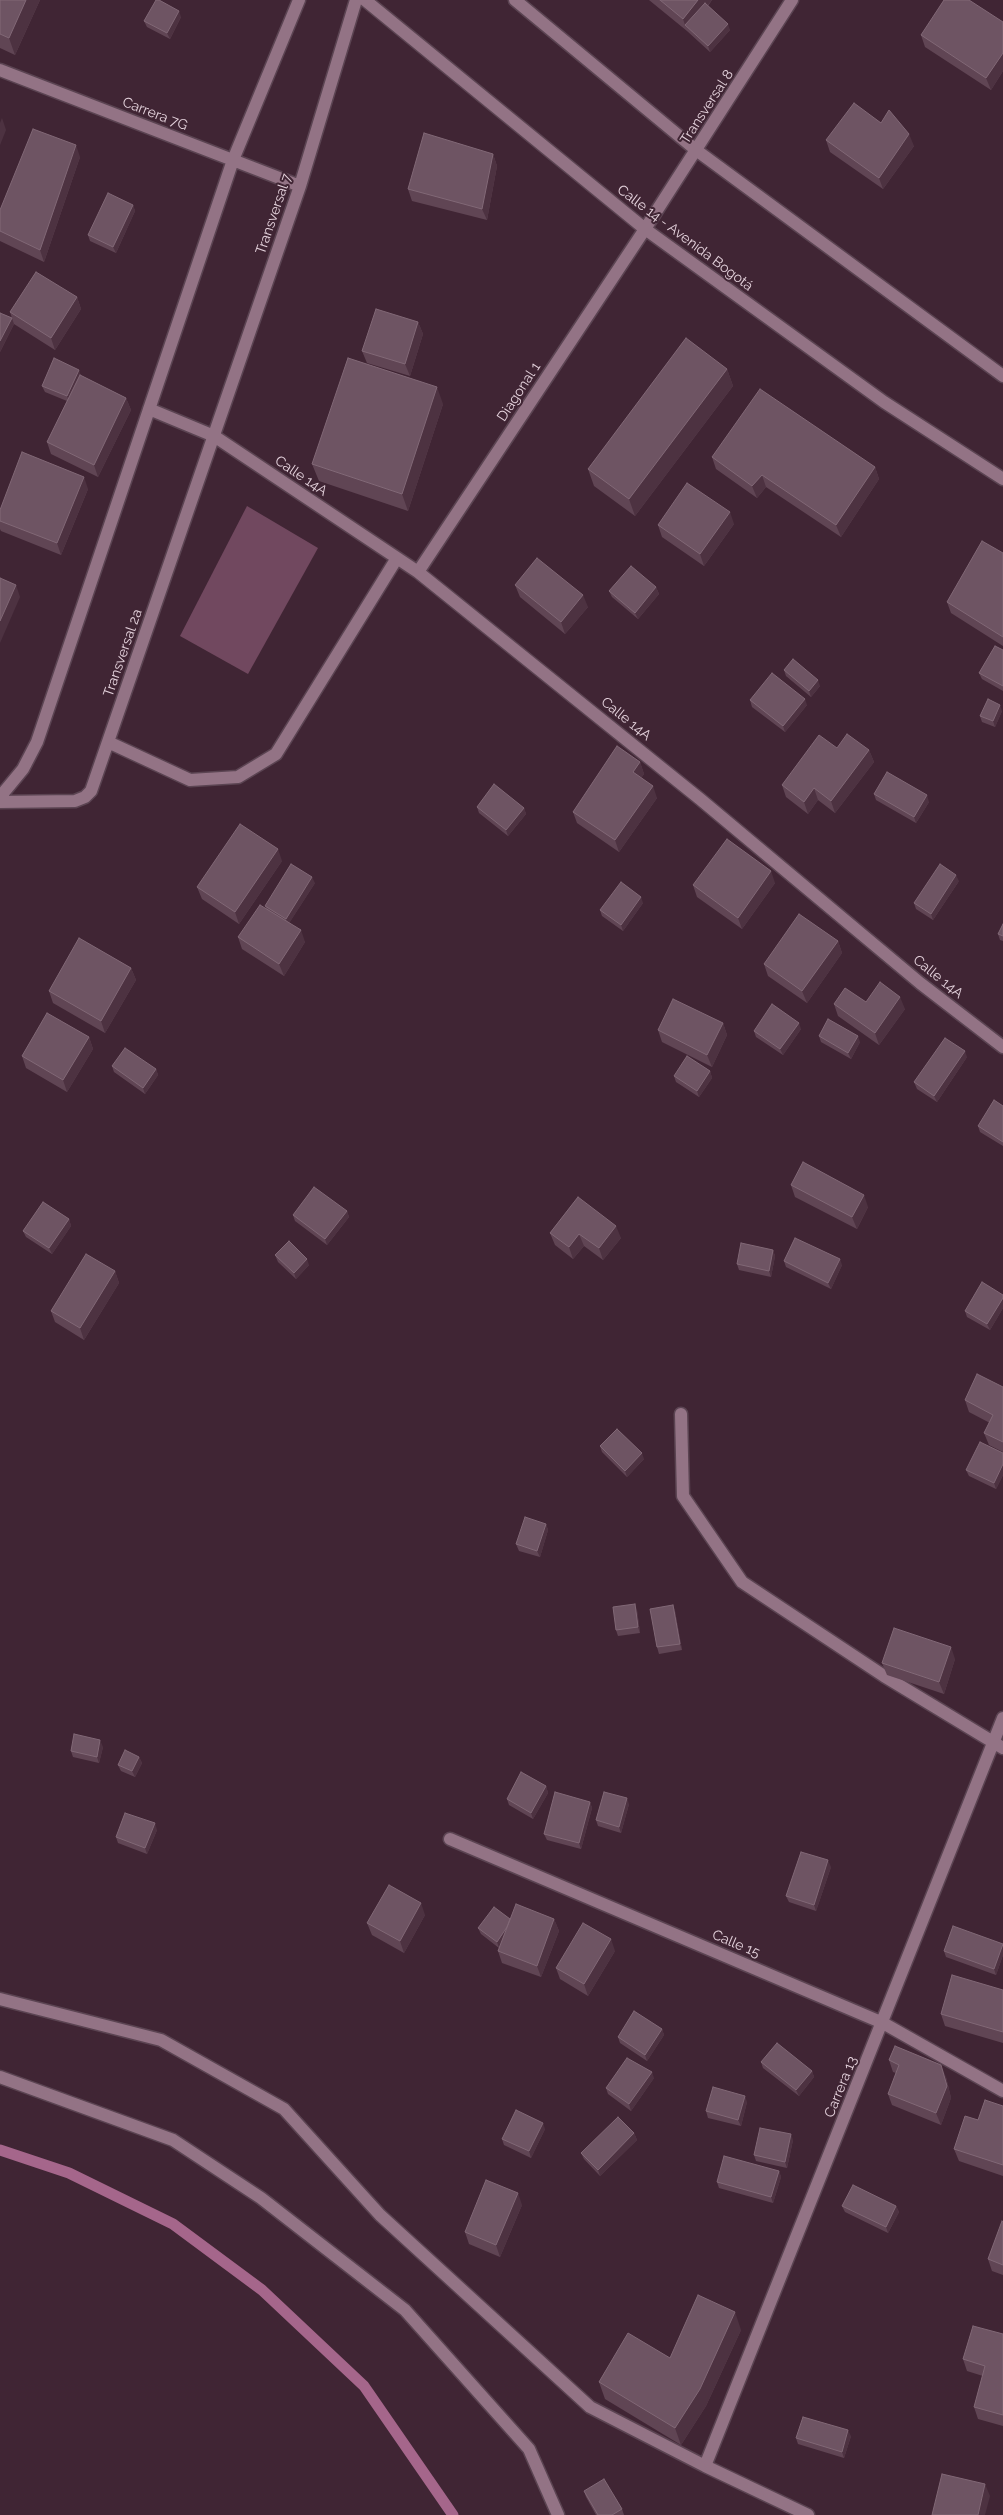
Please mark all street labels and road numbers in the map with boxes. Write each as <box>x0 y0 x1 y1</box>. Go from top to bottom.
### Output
street label: Transversal 8 <box>677 67 737 147</box>
street label: Carrera 7G <box>120 94 190 134</box>
street label: Transversal 7 <box>252 171 296 257</box>
street label: Calle 14 - Avenida Bogotá <box>614 181 756 295</box>
street label: Diagonal 1 <box>494 359 544 425</box>
street label: Calle 14A <box>272 452 330 500</box>
street label: Transversal 2a <box>100 607 146 699</box>
street label: Calle 14A <box>598 694 654 744</box>
street label: Calle 14A <box>910 952 966 1002</box>
street label: Calle 15 <box>710 1926 762 1962</box>
street label: Carrera 13 <box>821 2054 861 2120</box>

